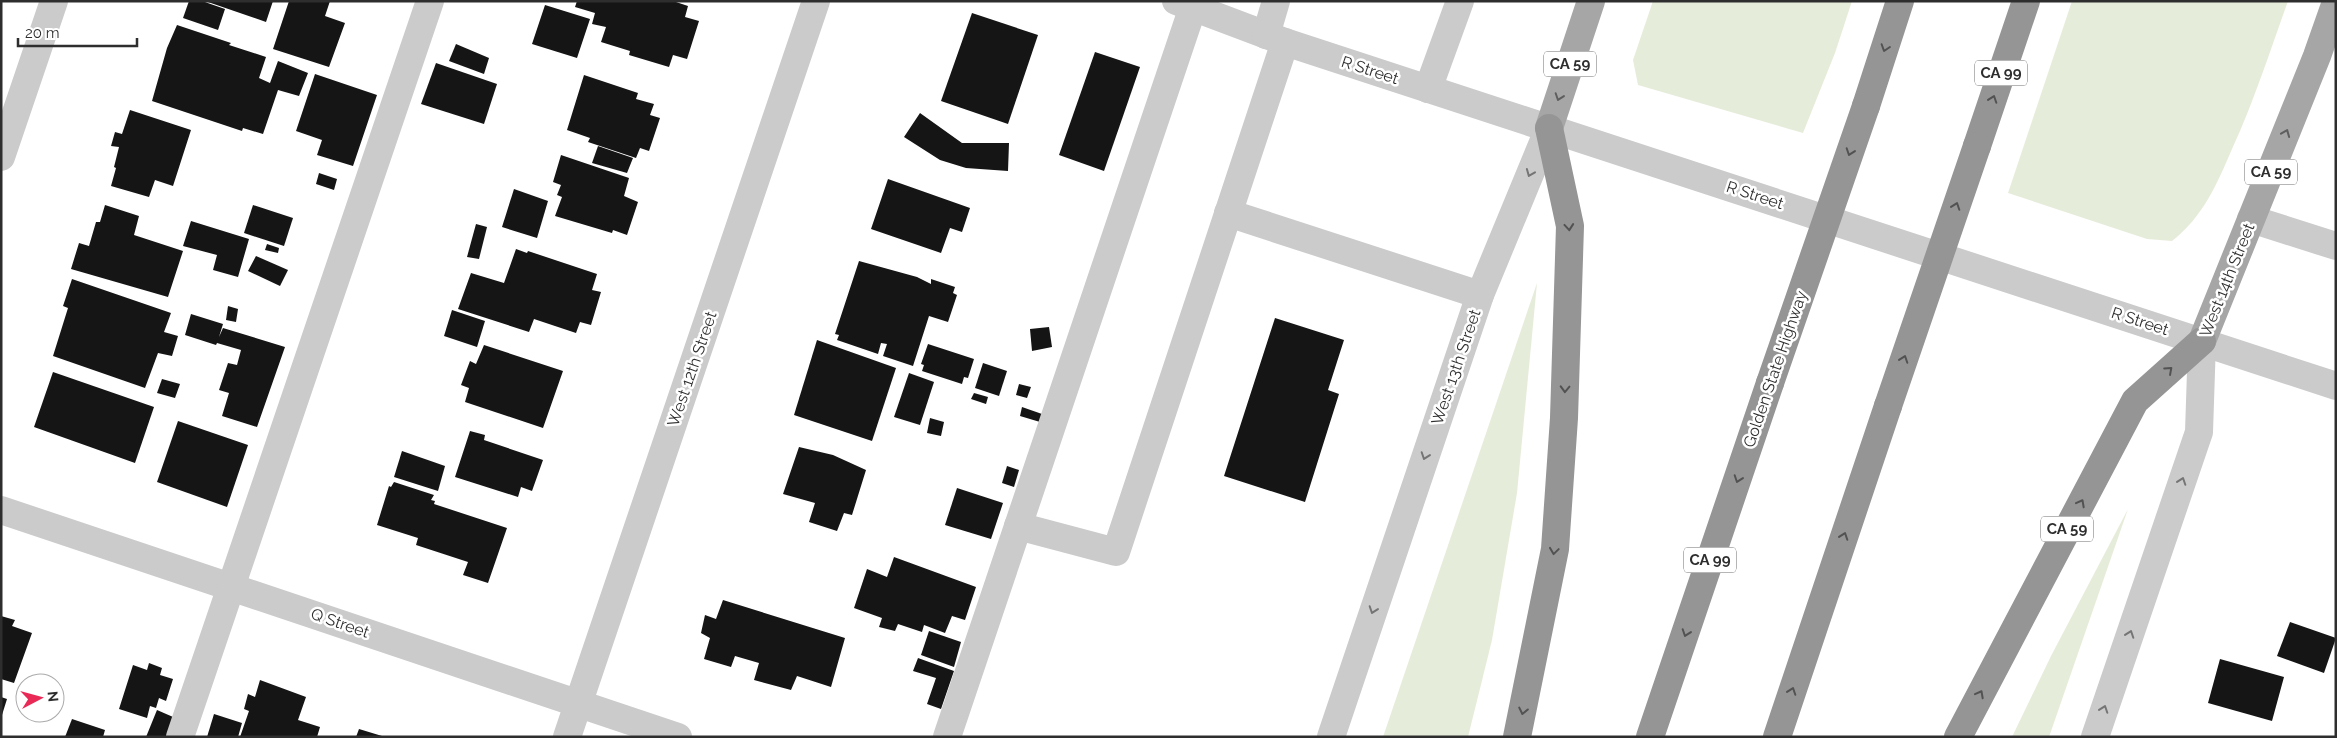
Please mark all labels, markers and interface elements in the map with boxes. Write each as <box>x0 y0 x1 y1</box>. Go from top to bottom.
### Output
scale bar <box>18 15 136 47</box>
text: 20 m <box>25 24 60 42</box>
one-way arrow <box>1881 43 1891 51</box>
street label: R Street <box>1339 52 1402 88</box>
road number: CA 59 <box>1544 52 1596 76</box>
road number: CA 99 <box>1975 60 2027 86</box>
one-way arrow <box>1555 92 1565 101</box>
one-way arrow <box>1987 96 1997 104</box>
one-way arrow <box>2280 130 2290 138</box>
one-way arrow <box>1846 147 1856 156</box>
road number: CA 59 <box>2245 160 2297 184</box>
one-way arrow <box>1526 168 1537 177</box>
street label: R Street <box>1724 177 1787 213</box>
one-way arrow <box>1950 202 1960 210</box>
street label: West 14th Street <box>2196 220 2259 340</box>
one-way arrow <box>1563 223 1574 231</box>
street label: Golden State Highway <box>1739 288 1811 450</box>
street label: R Street <box>2109 303 2172 339</box>
street label: West 13th Street <box>1427 306 1485 427</box>
street label: West 12th Street <box>663 308 721 429</box>
one-way arrow <box>1898 356 1908 364</box>
one-way arrow <box>2164 367 2173 376</box>
one-way arrow <box>1560 386 1570 393</box>
one-way arrow <box>1421 452 1431 460</box>
one-way arrow <box>1734 474 1744 483</box>
one-way arrow <box>2176 477 2186 485</box>
one-way arrow <box>2075 500 2085 509</box>
road number: CA 59 <box>2041 516 2093 542</box>
one-way arrow <box>1838 533 1848 541</box>
one-way arrow <box>1549 548 1560 556</box>
road number: CA 99 <box>1684 548 1736 572</box>
street label: Q Street <box>308 604 372 642</box>
one-way arrow <box>1369 606 1379 614</box>
one-way arrow <box>1681 628 1691 636</box>
one-way arrow <box>2124 631 2134 639</box>
north arrow <box>15 673 65 723</box>
one-way arrow <box>1786 687 1796 695</box>
text: N <box>44 690 61 703</box>
one-way arrow <box>1974 690 1984 699</box>
one-way arrow <box>2098 705 2108 713</box>
one-way arrow <box>1518 706 1529 715</box>

